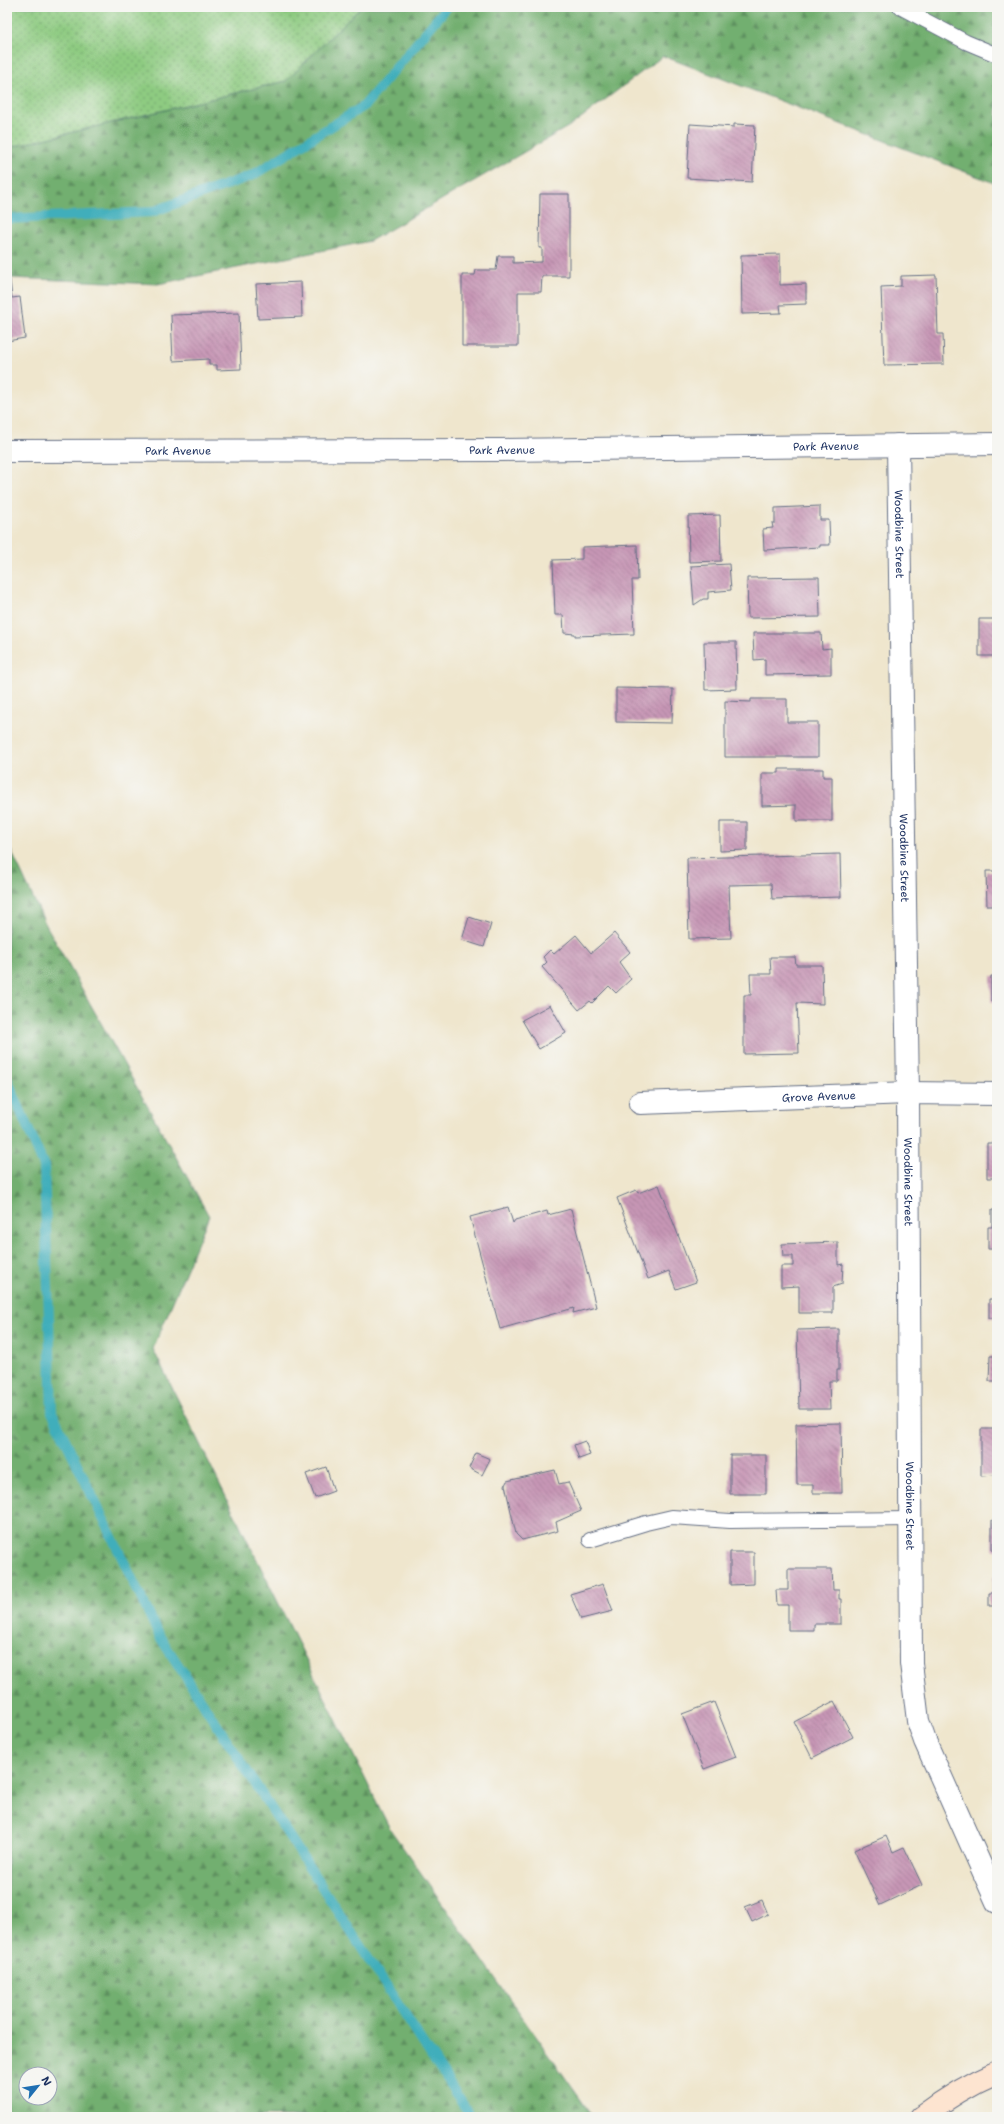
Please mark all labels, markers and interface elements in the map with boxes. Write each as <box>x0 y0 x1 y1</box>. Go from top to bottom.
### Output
street label: Park Avenue <box>793 439 859 454</box>
street label: Park Avenue <box>469 443 535 458</box>
street label: Park Avenue <box>145 444 211 459</box>
street label: Woodbine Street <box>891 489 907 579</box>
street label: Woodbine Street <box>896 813 912 903</box>
street label: Grove Avenue <box>782 1088 856 1106</box>
street label: Woodbine Street <box>900 1137 916 1227</box>
street label: Woodbine Street <box>902 1461 917 1551</box>
north arrow <box>18 2066 58 2106</box>
text: N <box>38 2074 55 2089</box>

